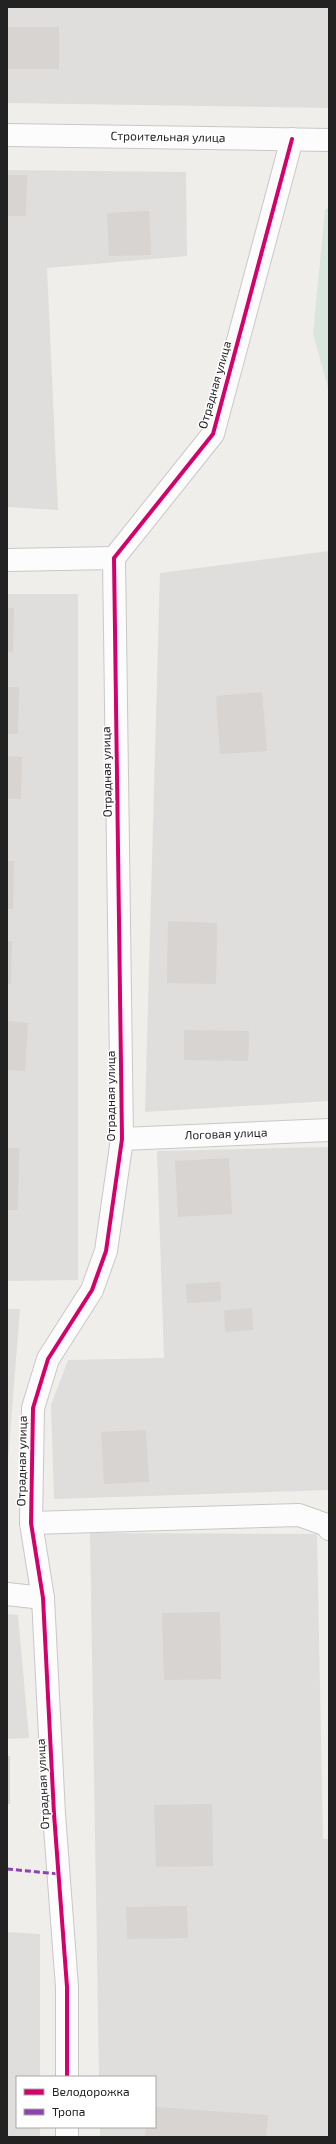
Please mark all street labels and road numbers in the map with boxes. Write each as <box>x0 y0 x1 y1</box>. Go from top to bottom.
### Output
street label: Строительная улица <box>110 128 226 145</box>
street label: Отрадная улица <box>195 339 234 431</box>
street label: Отрадная улица <box>98 726 115 818</box>
street label: Отрадная улица <box>103 1051 118 1141</box>
street label: Логовая улица <box>184 1125 268 1142</box>
street label: Отрадная улица <box>13 1415 30 1507</box>
street label: Отрадная улица <box>33 1738 52 1830</box>

